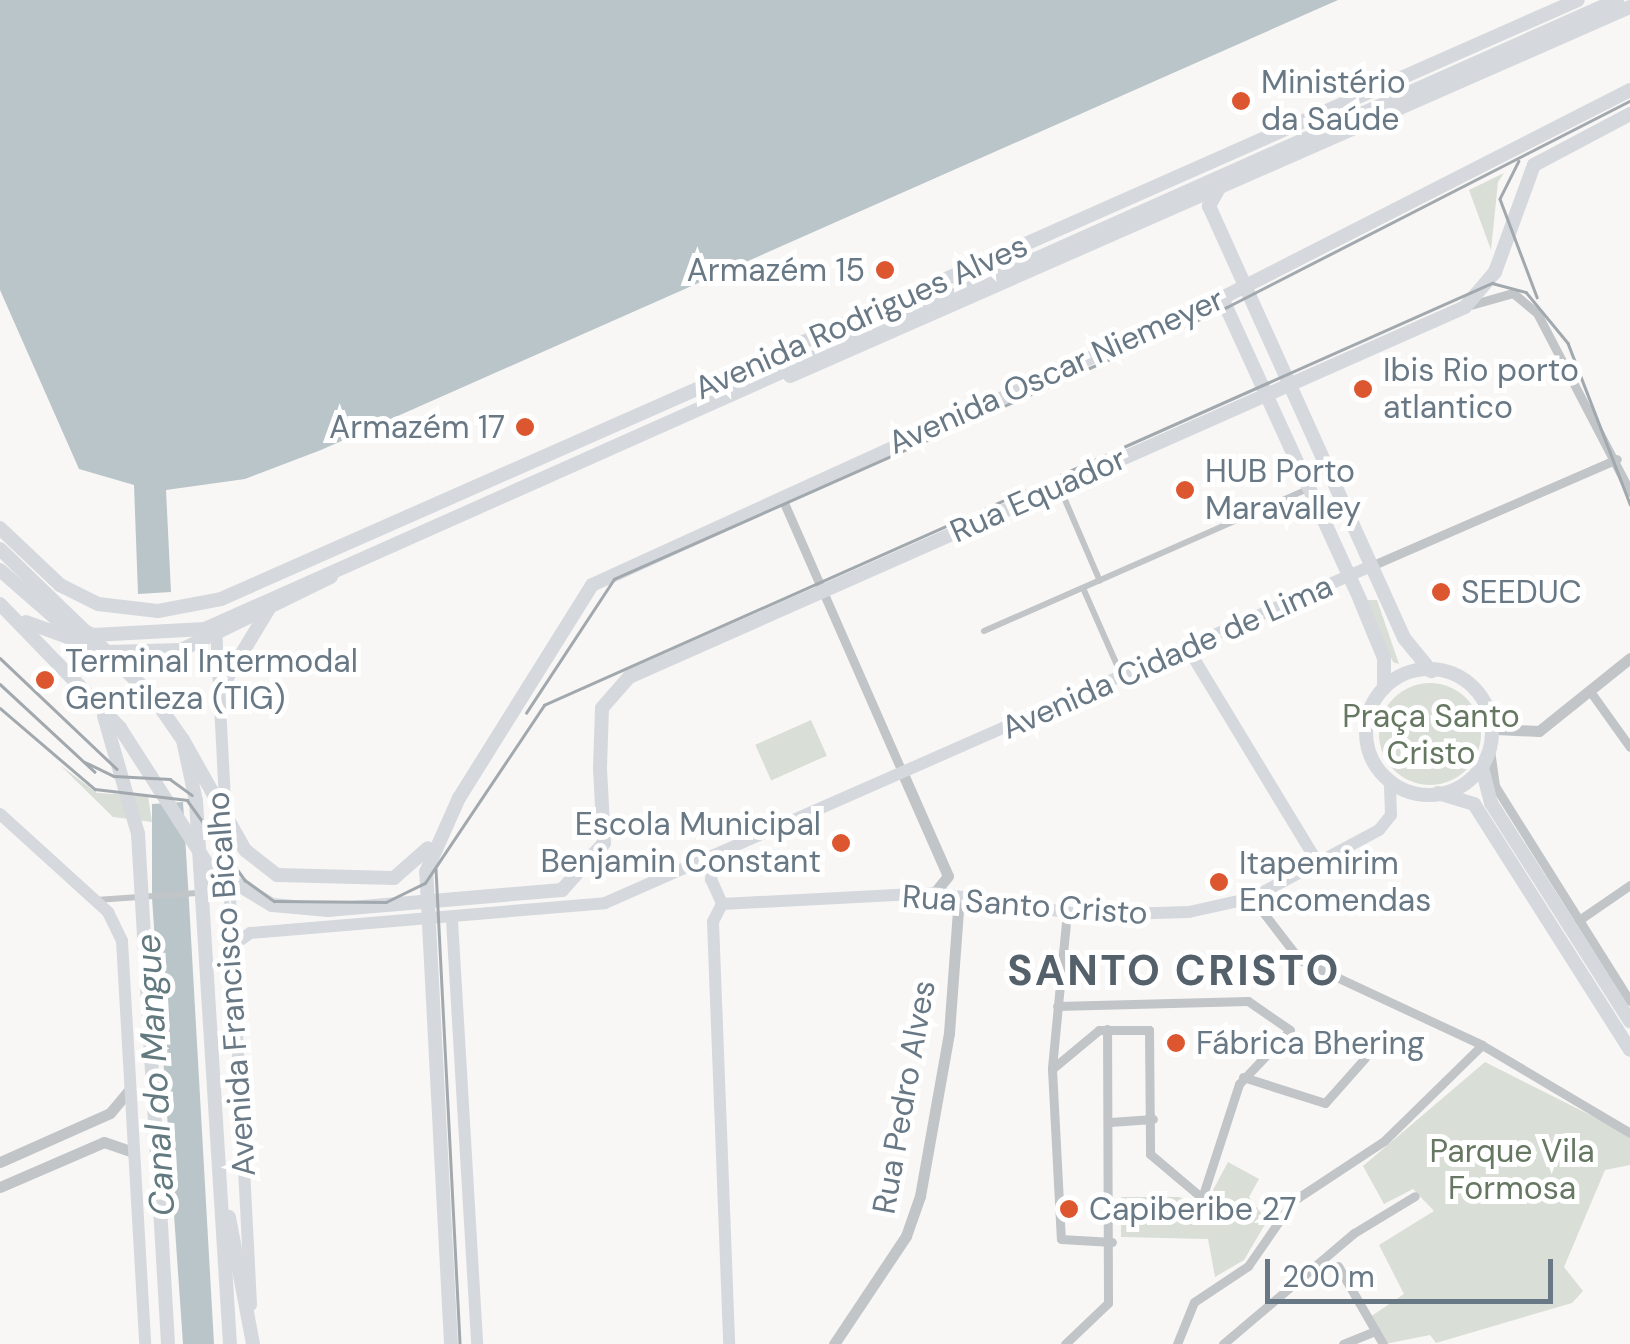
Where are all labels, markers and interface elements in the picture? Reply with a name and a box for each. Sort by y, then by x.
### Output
place label: Ministério da Saúde [1261,64,1406,139]
marker: Ministério da Saúde [1230,90,1252,112]
street label: Avenida Rodrigues Alves [689,226,1033,408]
place label: Armazém 15 [687,251,865,289]
marker: Armazém 15 [874,259,896,281]
street label: Avenida Oscar Niemeyer [882,280,1230,462]
place label: Ibis Rio porto atlantico [1383,352,1579,427]
marker: Ibis Rio porto atlantico [1352,378,1374,400]
place label: Armazém 17 [329,408,505,446]
marker: Armazém 17 [514,416,536,438]
street label: Rua Equador [944,439,1132,551]
place label: HUB Porto Maravalley [1205,453,1361,528]
marker: HUB Porto Maravalley [1174,479,1196,501]
street label: Avenida Cidade de Lima [996,567,1338,747]
place label: SEEDUC [1461,573,1582,611]
marker: SEEDUC [1430,581,1452,603]
place label: Terminal Intermodal Gentileza (TIG) [65,643,358,718]
marker: Terminal Intermodal Gentileza (TIG) [34,669,56,691]
park label: Praça Santo Cristo [1342,698,1520,773]
street label: Avenida Francisco Bicalho [198,790,264,1178]
place label: Escola Municipal Benjamin Constant [540,806,821,881]
marker: Escola Municipal Benjamin Constant [830,832,852,854]
place label: Itapemirim Encomendas [1239,845,1431,920]
marker: Itapemirim Encomendas [1208,871,1230,893]
street label: Rua Santo Cristo [901,877,1149,933]
water label: Canal do Mangue [127,933,183,1217]
district label: SANTO CRISTO [1007,946,1341,996]
street label: Rua Pedro Alves [865,977,943,1217]
place label: Fábrica Bhering [1196,1024,1425,1062]
marker: Fábrica Bhering [1165,1032,1187,1054]
park label: Parque Vila Formosa [1429,1133,1595,1208]
place label: Capiberibe 27 [1089,1190,1296,1228]
marker: Capiberibe 27 [1058,1198,1080,1220]
scale bar [1270,1239,1558,1301]
text: 200 m [1282,1257,1375,1296]

